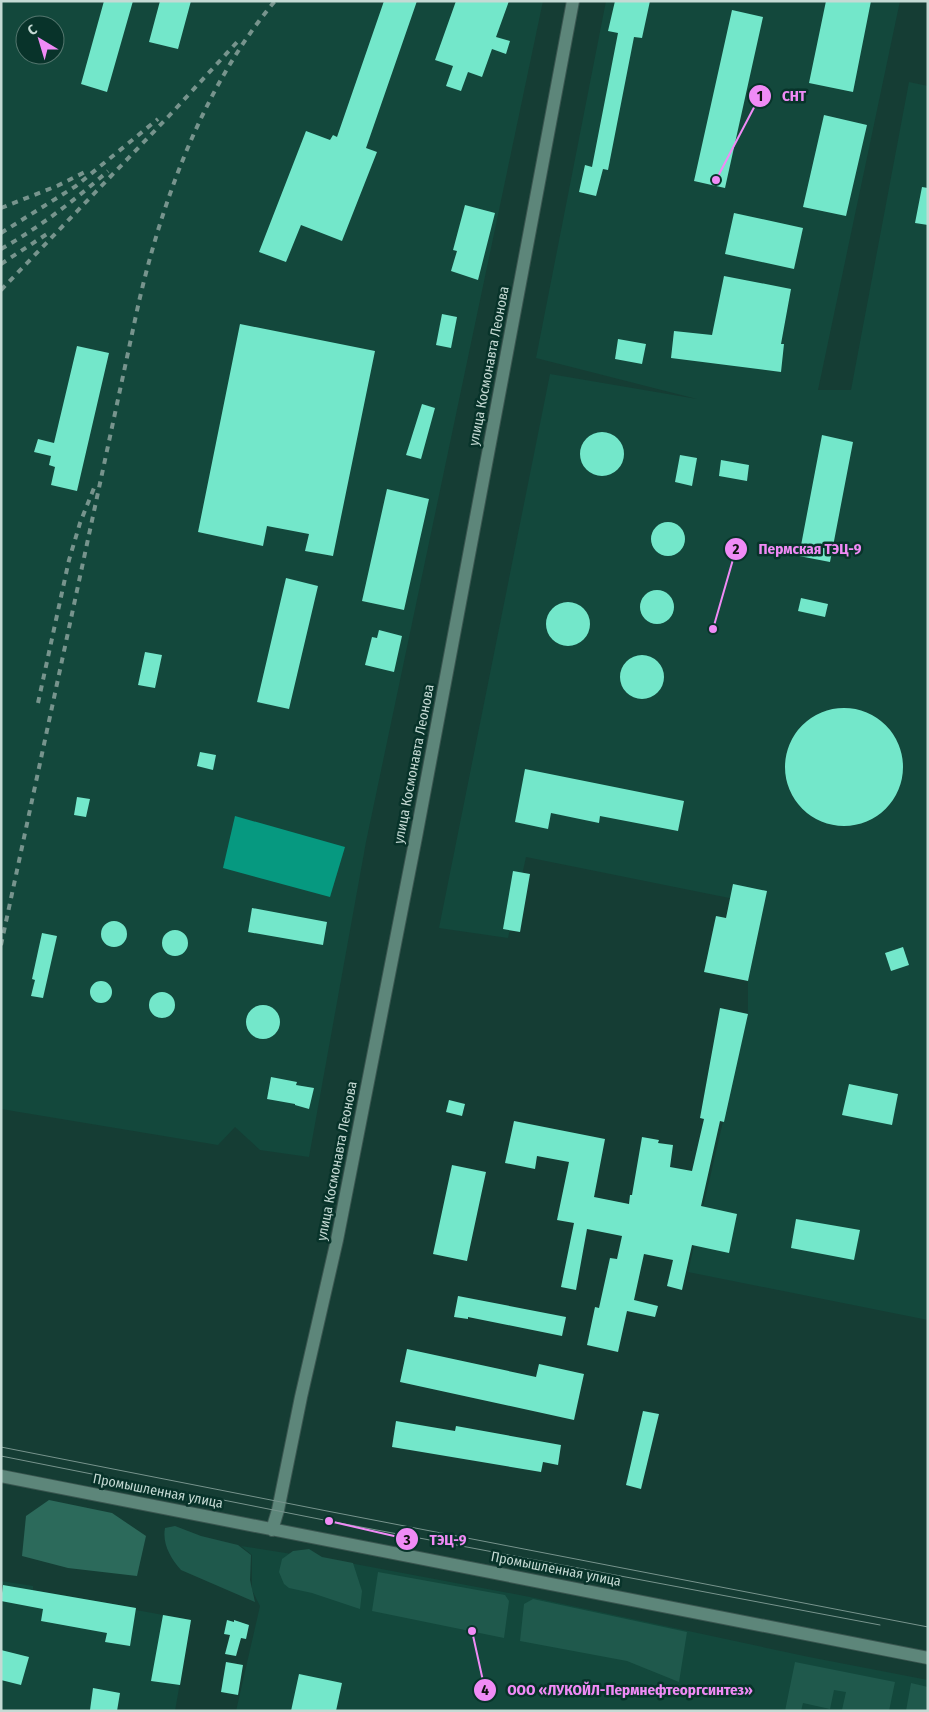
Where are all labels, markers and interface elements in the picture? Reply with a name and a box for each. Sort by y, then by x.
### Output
north arrow [15,15,65,65]
text: С [24,21,41,39]
callout: СНТ [747,81,816,111]
text: 1 [757,87,763,105]
text: СНТ [782,87,807,105]
street label: улица Космонавта Леонова [465,285,513,447]
callout: Пермская ТЭЦ-9 [723,534,871,564]
text: 2 [732,540,740,558]
text: Пермская ТЭЦ-9 [759,540,862,558]
street label: улица Космонавта Леонова [390,683,438,845]
street label: улица Космонавта Леонова [313,1080,361,1242]
street label: Промышленная улица [91,1470,225,1512]
callout: ТЭЦ-9 [395,1524,477,1554]
text: 3 [402,1531,411,1549]
text: ТЭЦ-9 [430,1531,467,1549]
street label: Промышленная улица [489,1548,623,1590]
callout: ООО «ЛУКОЙЛ-Пермнефтеоргсинтез» [473,1675,763,1705]
text: 4 [481,1681,489,1699]
text: ООО «ЛУКОЙЛ-Пермнефтеоргсинтез» [507,1681,753,1699]

